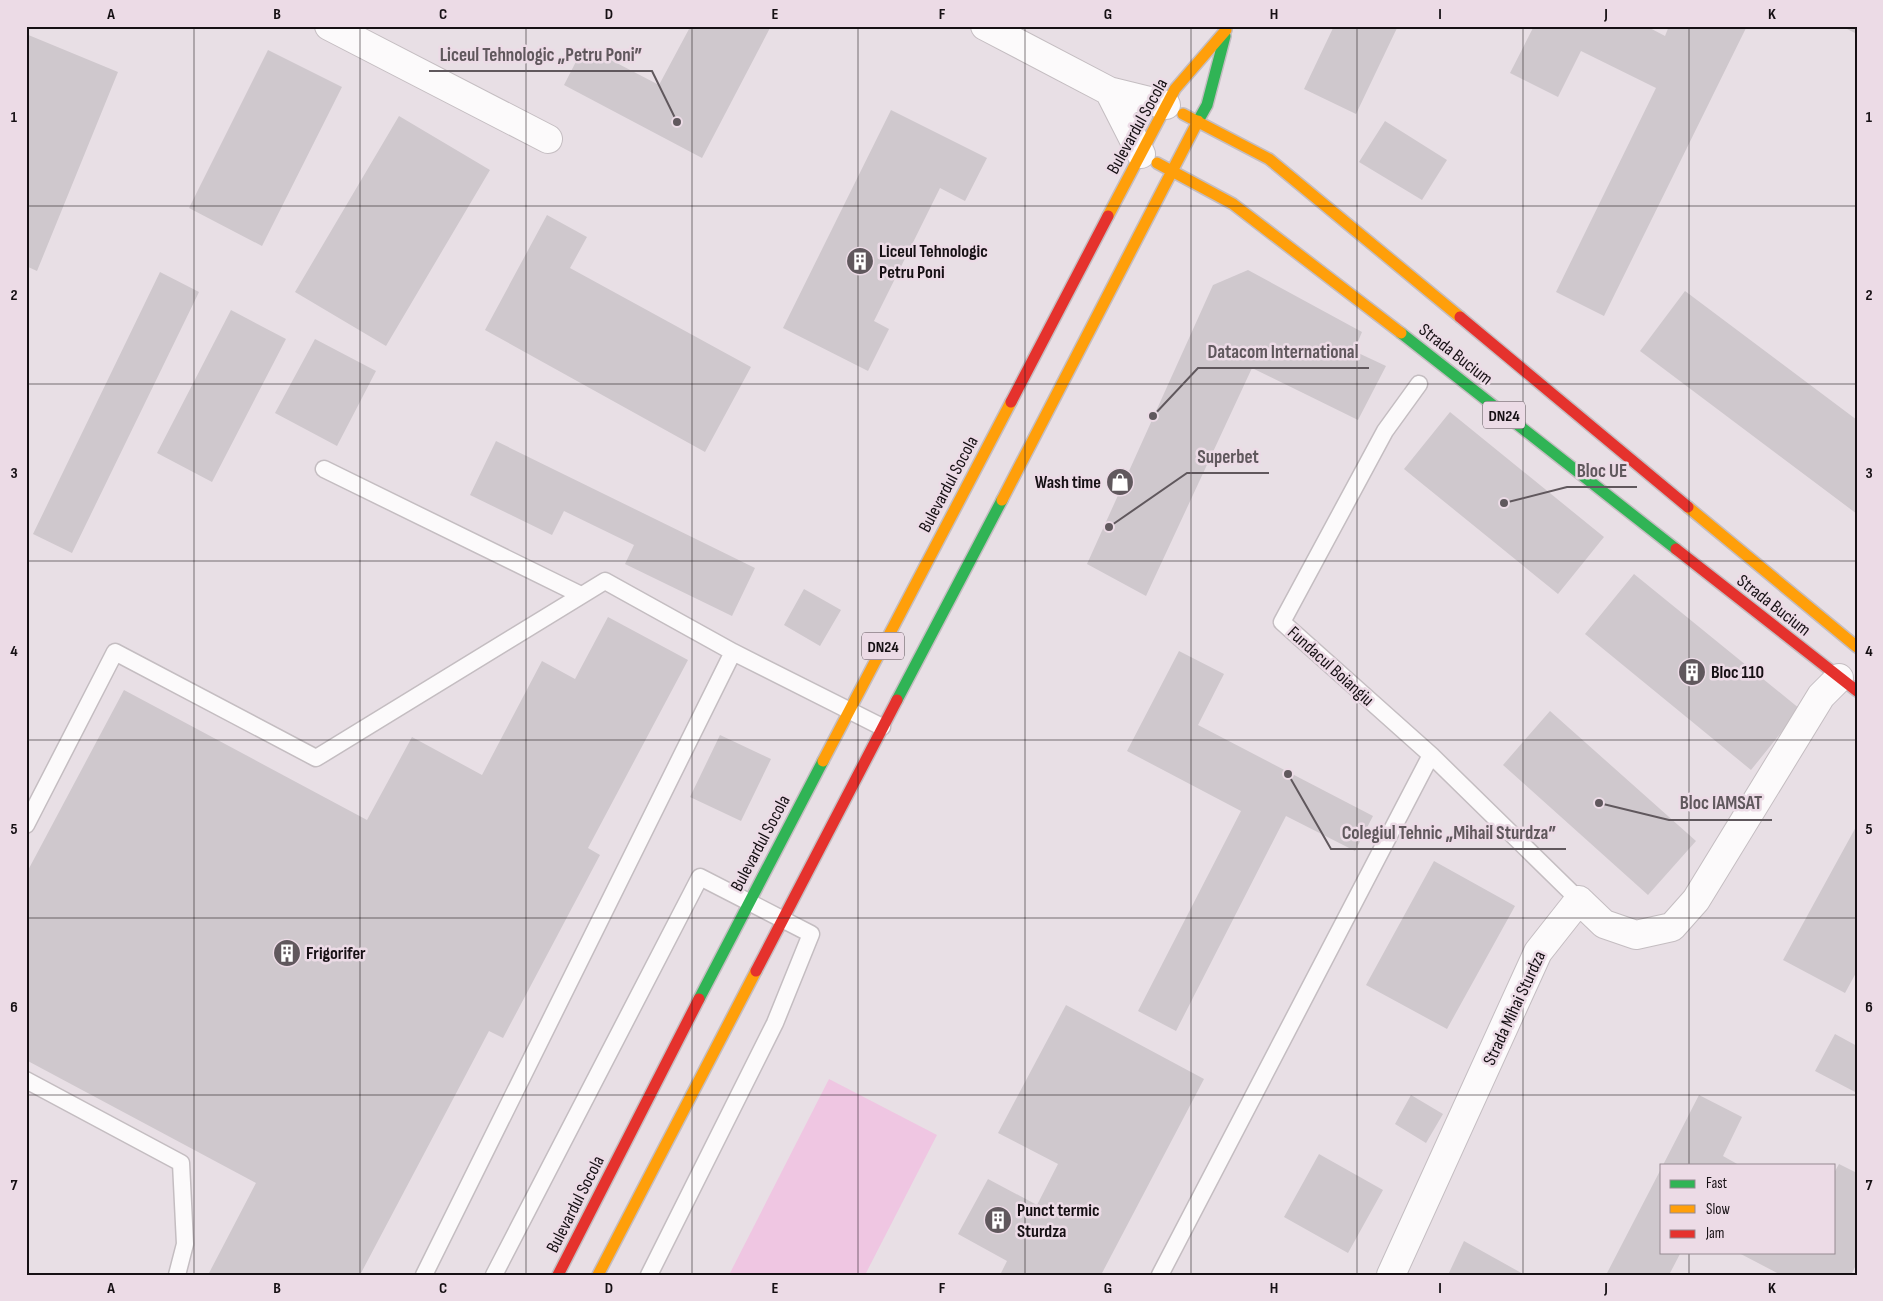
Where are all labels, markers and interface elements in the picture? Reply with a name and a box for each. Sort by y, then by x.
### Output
text: A [106,5,115,24]
text: B [273,5,281,24]
text: C [439,5,447,24]
text: D [605,5,613,24]
text: E [772,5,779,24]
text: F [939,5,946,24]
text: G [1104,5,1112,24]
text: H [1270,5,1278,24]
text: I [1438,5,1442,24]
text: J [1603,5,1608,24]
text: K [1768,5,1776,24]
callout: Liceul Tehnologic „Petru Poni” [429,37,652,71]
text: Liceul Tehnologic „Petru Poni” [440,44,643,67]
street label: Bulevardul Socola [1103,75,1172,178]
text: 1 [11,108,18,127]
text: 1 [1866,108,1873,127]
place label: Liceul Tehnologic Petru Poni [879,241,988,283]
building icon: Liceul Tehnologic Petru Poni [845,246,875,276]
text: 2 [10,286,18,305]
text: 2 [1865,286,1873,305]
street label: Strada Bucium [1415,319,1497,390]
callout: Datacom International [1198,334,1369,368]
text: Datacom International [1207,341,1359,364]
road number: DN24 [1483,402,1525,428]
street label: Bulevardul Socola [914,433,983,536]
callout: Superbet [1187,439,1269,473]
text: Superbet [1197,446,1259,469]
callout: Bloc UE [1567,453,1637,487]
text: Bloc UE [1577,460,1627,483]
text: 3 [10,464,18,483]
text: 3 [1865,464,1873,483]
shop icon: Wash time [1105,467,1135,497]
place label: Wash time [1035,472,1101,493]
street label: Strada Bucium [1733,570,1815,641]
street label: Fundacul Boiangiu [1283,622,1378,711]
road number: DN24 [862,632,904,659]
text: 4 [10,642,18,661]
text: 4 [1865,642,1873,661]
building icon: Bloc 110 [1677,657,1707,687]
place label: Bloc 110 [1711,662,1764,683]
callout: Bloc IAMSAT [1669,786,1772,820]
street label: Bulevardul Socola [726,792,795,895]
text: Bloc IAMSAT [1680,792,1762,815]
callout: Colegiul Tehnic „Mihail Sturdza” [1331,815,1566,849]
text: 5 [10,820,18,839]
text: 5 [1865,820,1873,839]
text: Colegiul Tehnic „Mihail Sturdza” [1342,822,1556,845]
building icon: Frigorifer [272,938,302,968]
place label: Frigorifer [306,943,366,964]
street label: Strada Mihai Sturdza [1479,948,1550,1069]
text: 6 [10,998,18,1017]
text: 6 [1865,998,1873,1017]
street label: Bulevardul Socola [542,1152,609,1256]
legend [1660,1164,1836,1254]
text: Fast [1706,1174,1728,1193]
text: 7 [11,1176,18,1195]
text: 7 [1866,1176,1873,1195]
place label: Punct termic Sturdza [1017,1200,1100,1242]
text: Slow [1706,1200,1730,1219]
building icon: Punct termic Sturdza [983,1205,1013,1235]
text: Jam [1705,1224,1724,1243]
text: A [106,1279,115,1298]
text: B [273,1279,281,1298]
text: C [439,1279,447,1298]
text: D [605,1279,613,1298]
text: E [772,1279,779,1298]
text: F [939,1279,946,1298]
text: G [1104,1279,1112,1298]
text: H [1270,1279,1278,1298]
text: I [1438,1279,1442,1298]
text: J [1603,1279,1608,1298]
text: K [1768,1279,1776,1298]

